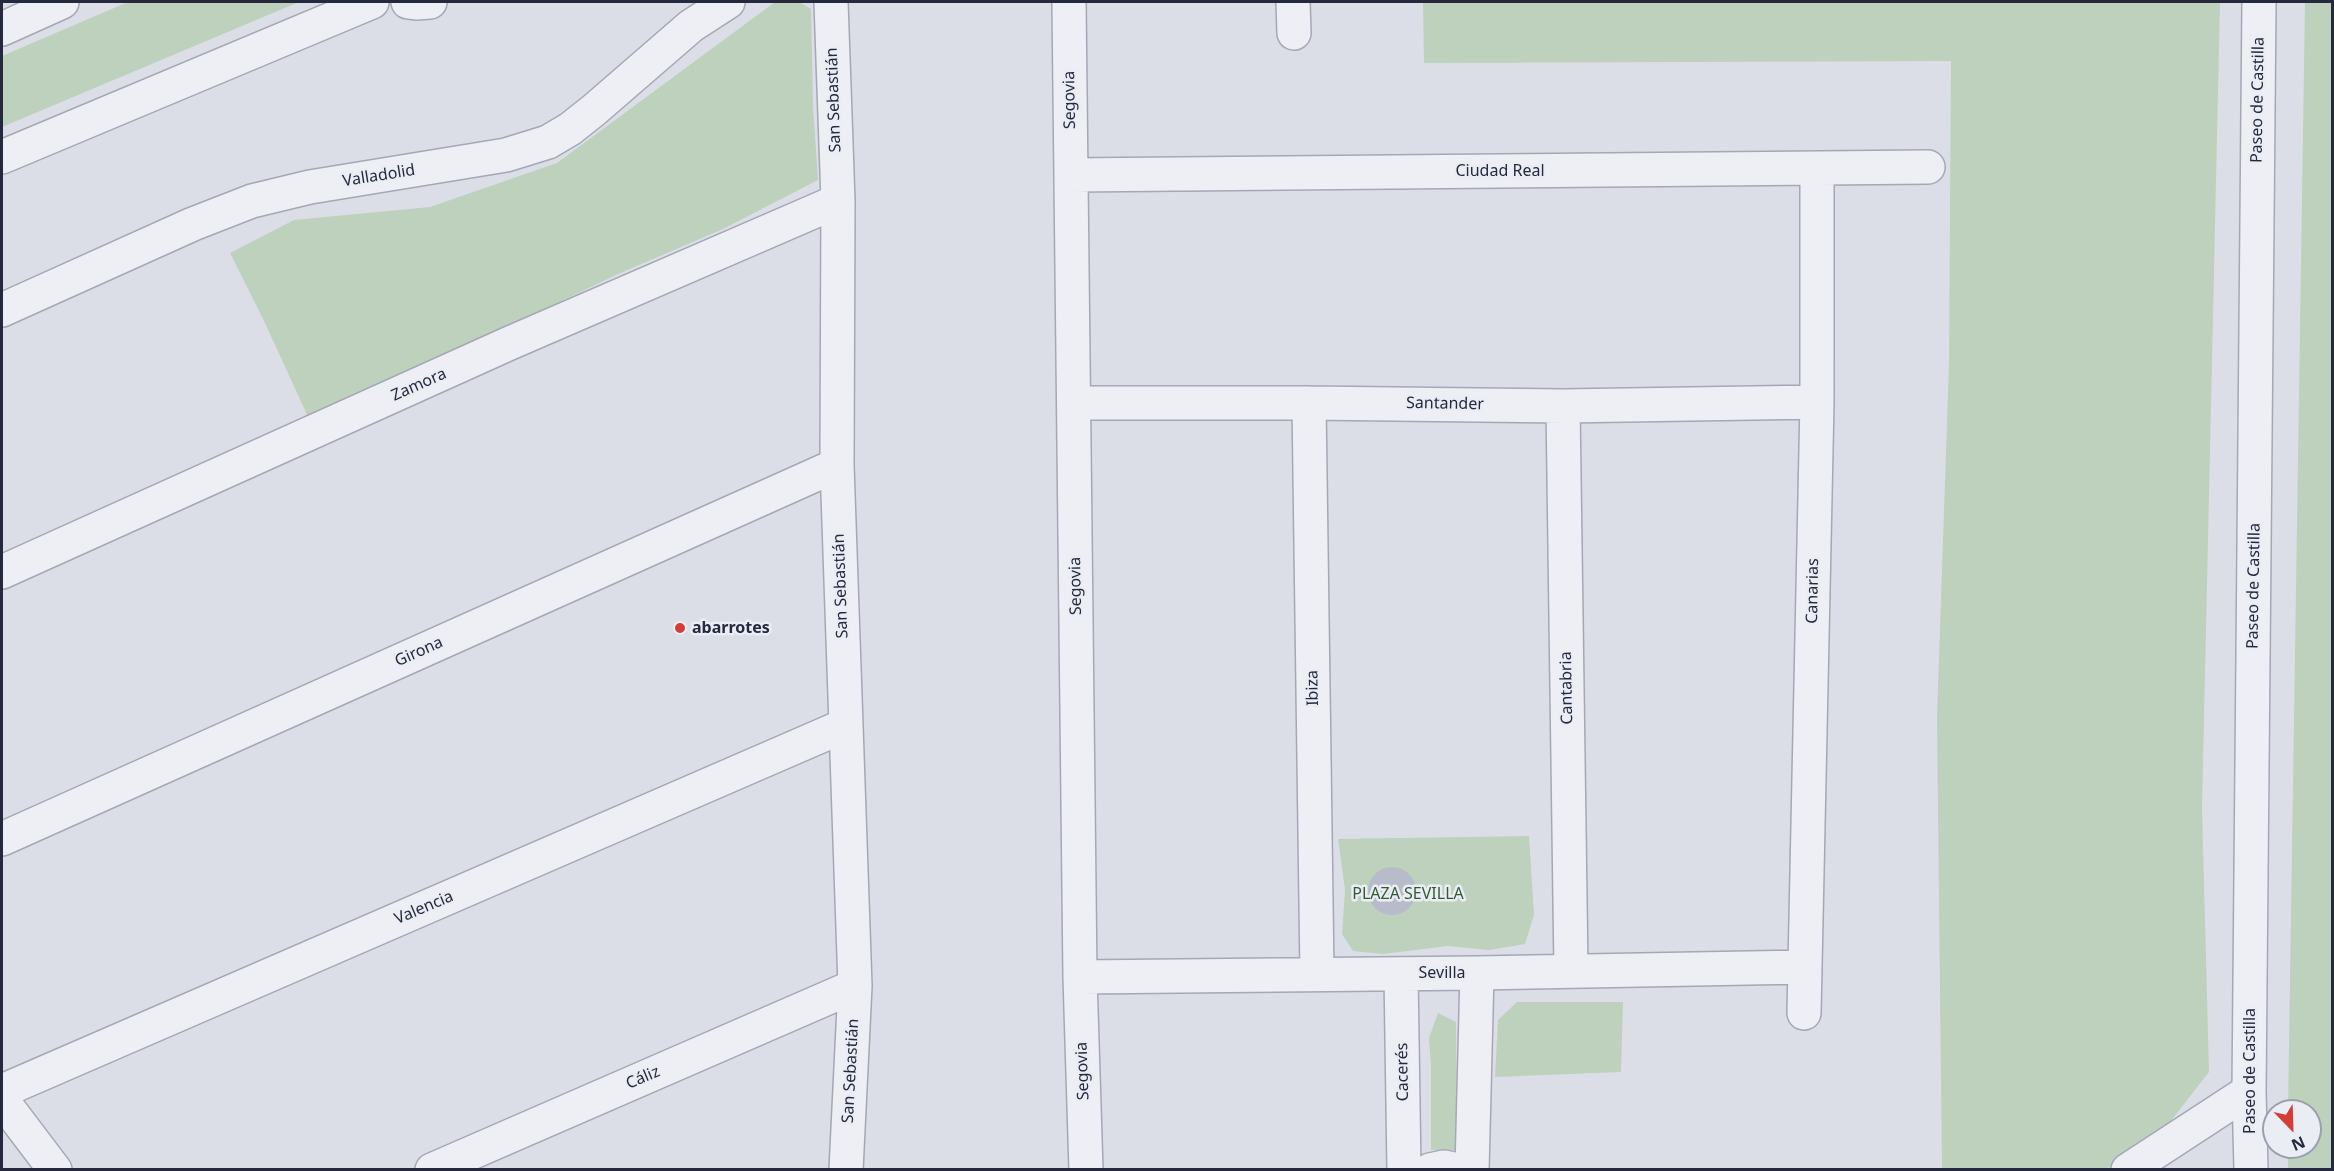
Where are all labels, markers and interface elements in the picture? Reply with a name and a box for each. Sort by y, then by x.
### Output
street label: Paseo de Castilla [2247,37,2269,163]
street label: San Sebastián [823,47,845,153]
street label: Segovia [1060,71,1080,129]
street label: Valladolid [341,161,417,191]
street label: Ciudad Real [1455,161,1545,181]
street label: Zamora [389,364,449,406]
street label: Santander [1406,394,1484,414]
street label: Paseo de Castilla [2243,523,2265,649]
street label: San Sebastián [830,533,852,639]
street label: Segovia [1066,557,1086,615]
street label: Canarias [1803,558,1823,624]
place label: abarrotes [692,618,770,638]
marker: abarrotes [673,621,687,635]
street label: Girona [392,633,446,671]
street label: Cantabria [1557,651,1577,725]
street label: Ibiza [1303,670,1323,706]
park label: PLAZA SEVILLA [1352,884,1464,904]
street label: Valencia [392,887,456,929]
street label: Sevilla [1419,963,1465,983]
street label: Paseo de Castilla [2240,1008,2260,1134]
street label: San Sebastián [839,1018,863,1124]
street label: Segovia [1072,1042,1094,1100]
street label: Cacerés [1393,1042,1413,1102]
street label: Cáliz [623,1062,663,1094]
north arrow [2262,1099,2322,1159]
text: N [2288,1131,2309,1156]

